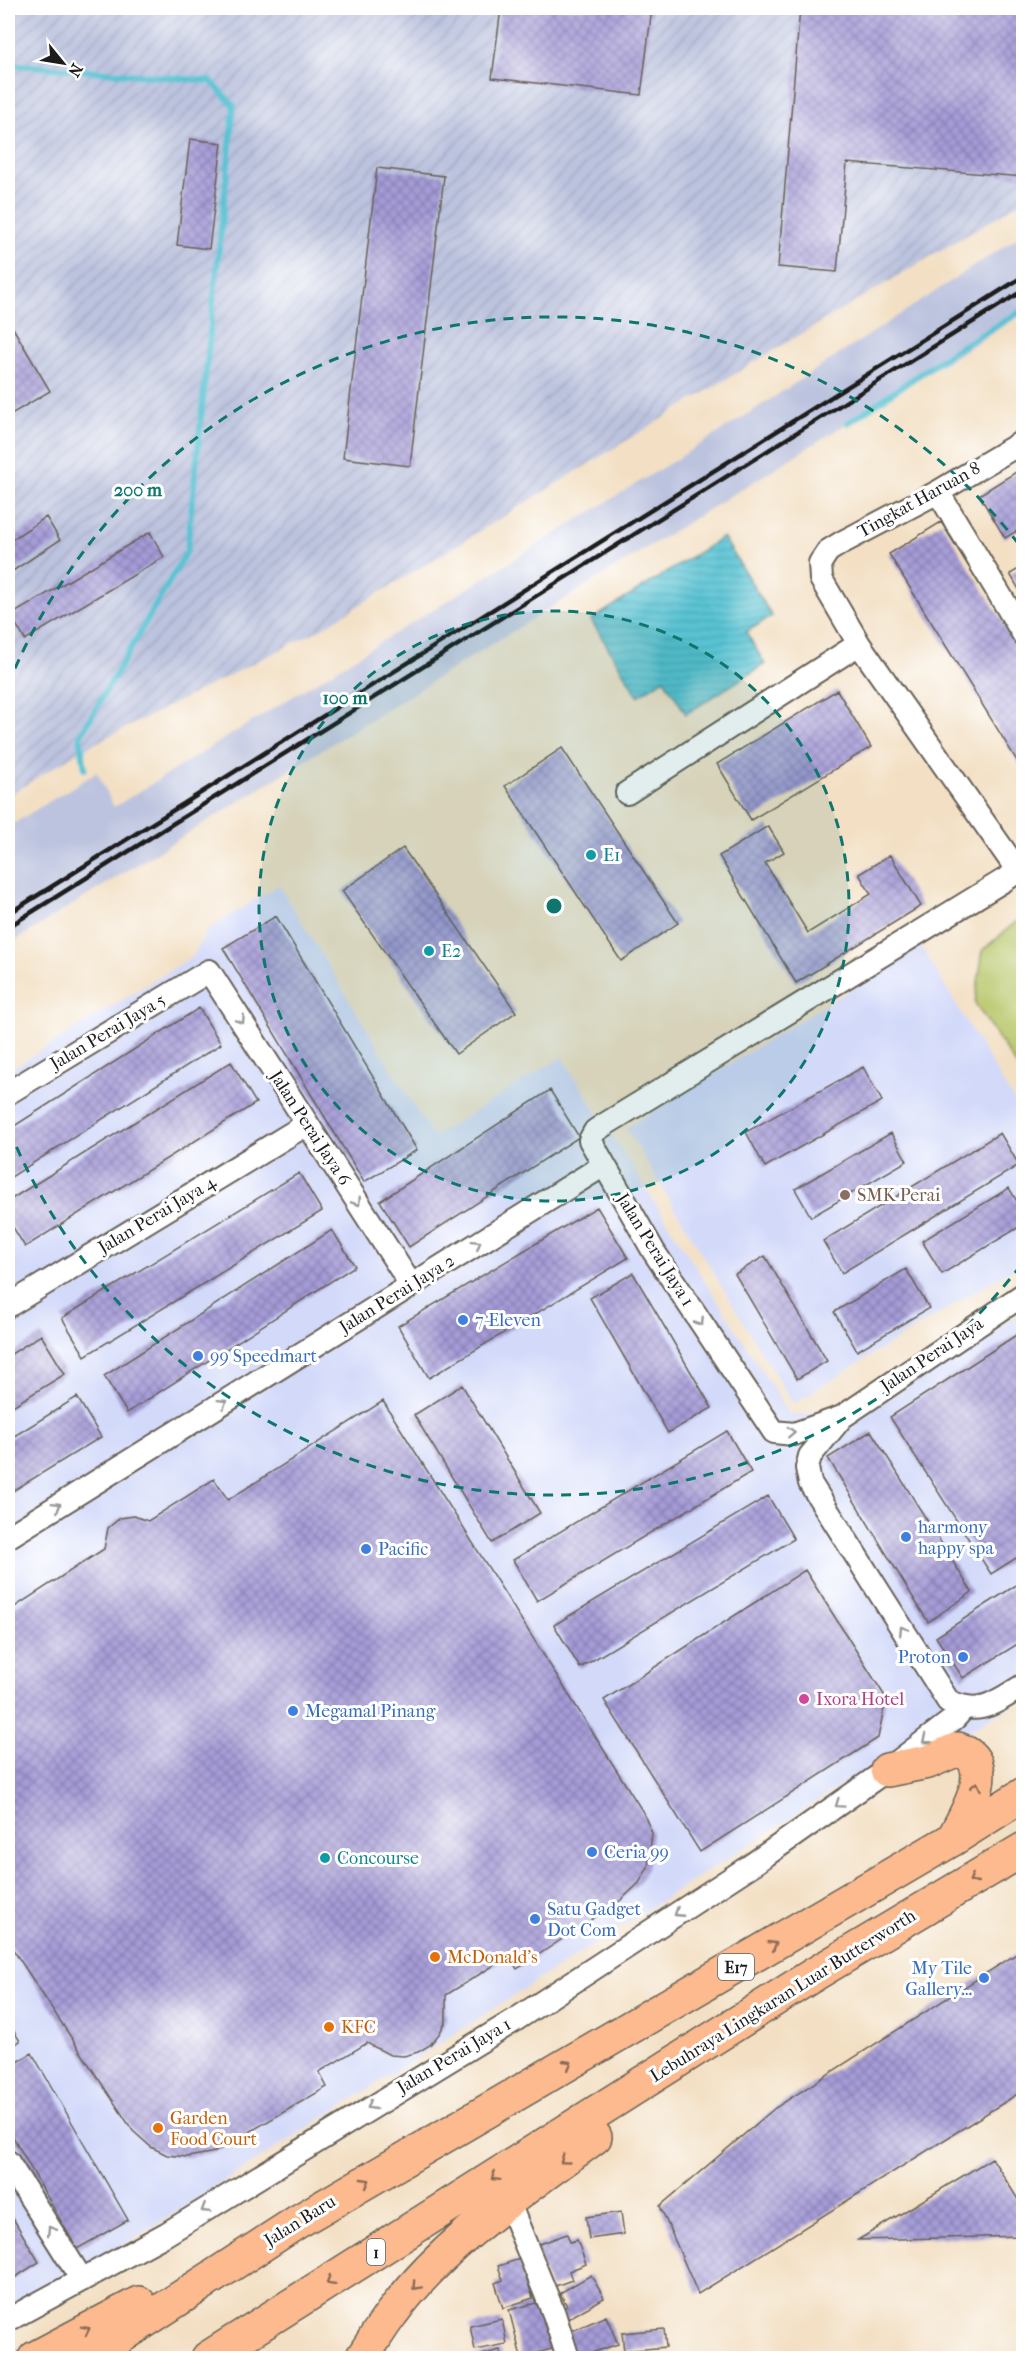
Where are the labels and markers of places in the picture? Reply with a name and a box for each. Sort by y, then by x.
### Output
place label: E1 [603,845,620,866]
marker: E1 [584,848,598,862]
centre of rings [544,896,564,916]
place label: E2 [441,941,461,962]
marker: E2 [422,944,436,958]
place label: SMK Perai [857,1185,941,1206]
marker: SMK Perai [838,1188,852,1202]
place label: 7-Eleven [475,1310,541,1331]
marker: 7-Eleven [456,1313,470,1327]
place label: 99 Speedmart [210,1346,317,1367]
marker: 99 Speedmart [191,1349,205,1363]
place label: harmony happy spa [918,1517,994,1559]
marker: harmony happy spa [899,1530,913,1544]
place label: Pacific [378,1539,428,1560]
marker: Pacific [359,1542,373,1556]
place label: Proton [898,1647,952,1668]
marker: Proton [956,1650,970,1664]
place label: Ixora Hotel [816,1689,904,1710]
marker: Ixora Hotel [797,1692,811,1706]
place label: Megamal Pinang [305,1701,436,1722]
marker: Megamal Pinang [286,1704,300,1718]
place label: Ceria 99 [604,1842,669,1863]
marker: Ceria 99 [585,1845,599,1859]
place label: Concourse [337,1848,419,1869]
marker: Concourse [318,1851,332,1865]
place label: Satu Gadget Dot Com [547,1899,641,1941]
marker: Satu Gadget Dot Com [528,1912,542,1926]
place label: McDonald's [447,1947,538,1968]
marker: McDonald's [428,1950,442,1964]
place label: My Tile Gallery... [905,1958,972,2000]
marker: My Tile Gallery... [977,1971,991,1985]
place label: KFC [341,2017,376,2038]
marker: KFC [322,2020,336,2034]
place label: Garden Food Court [170,2108,258,2150]
marker: Garden Food Court [151,2121,165,2135]

